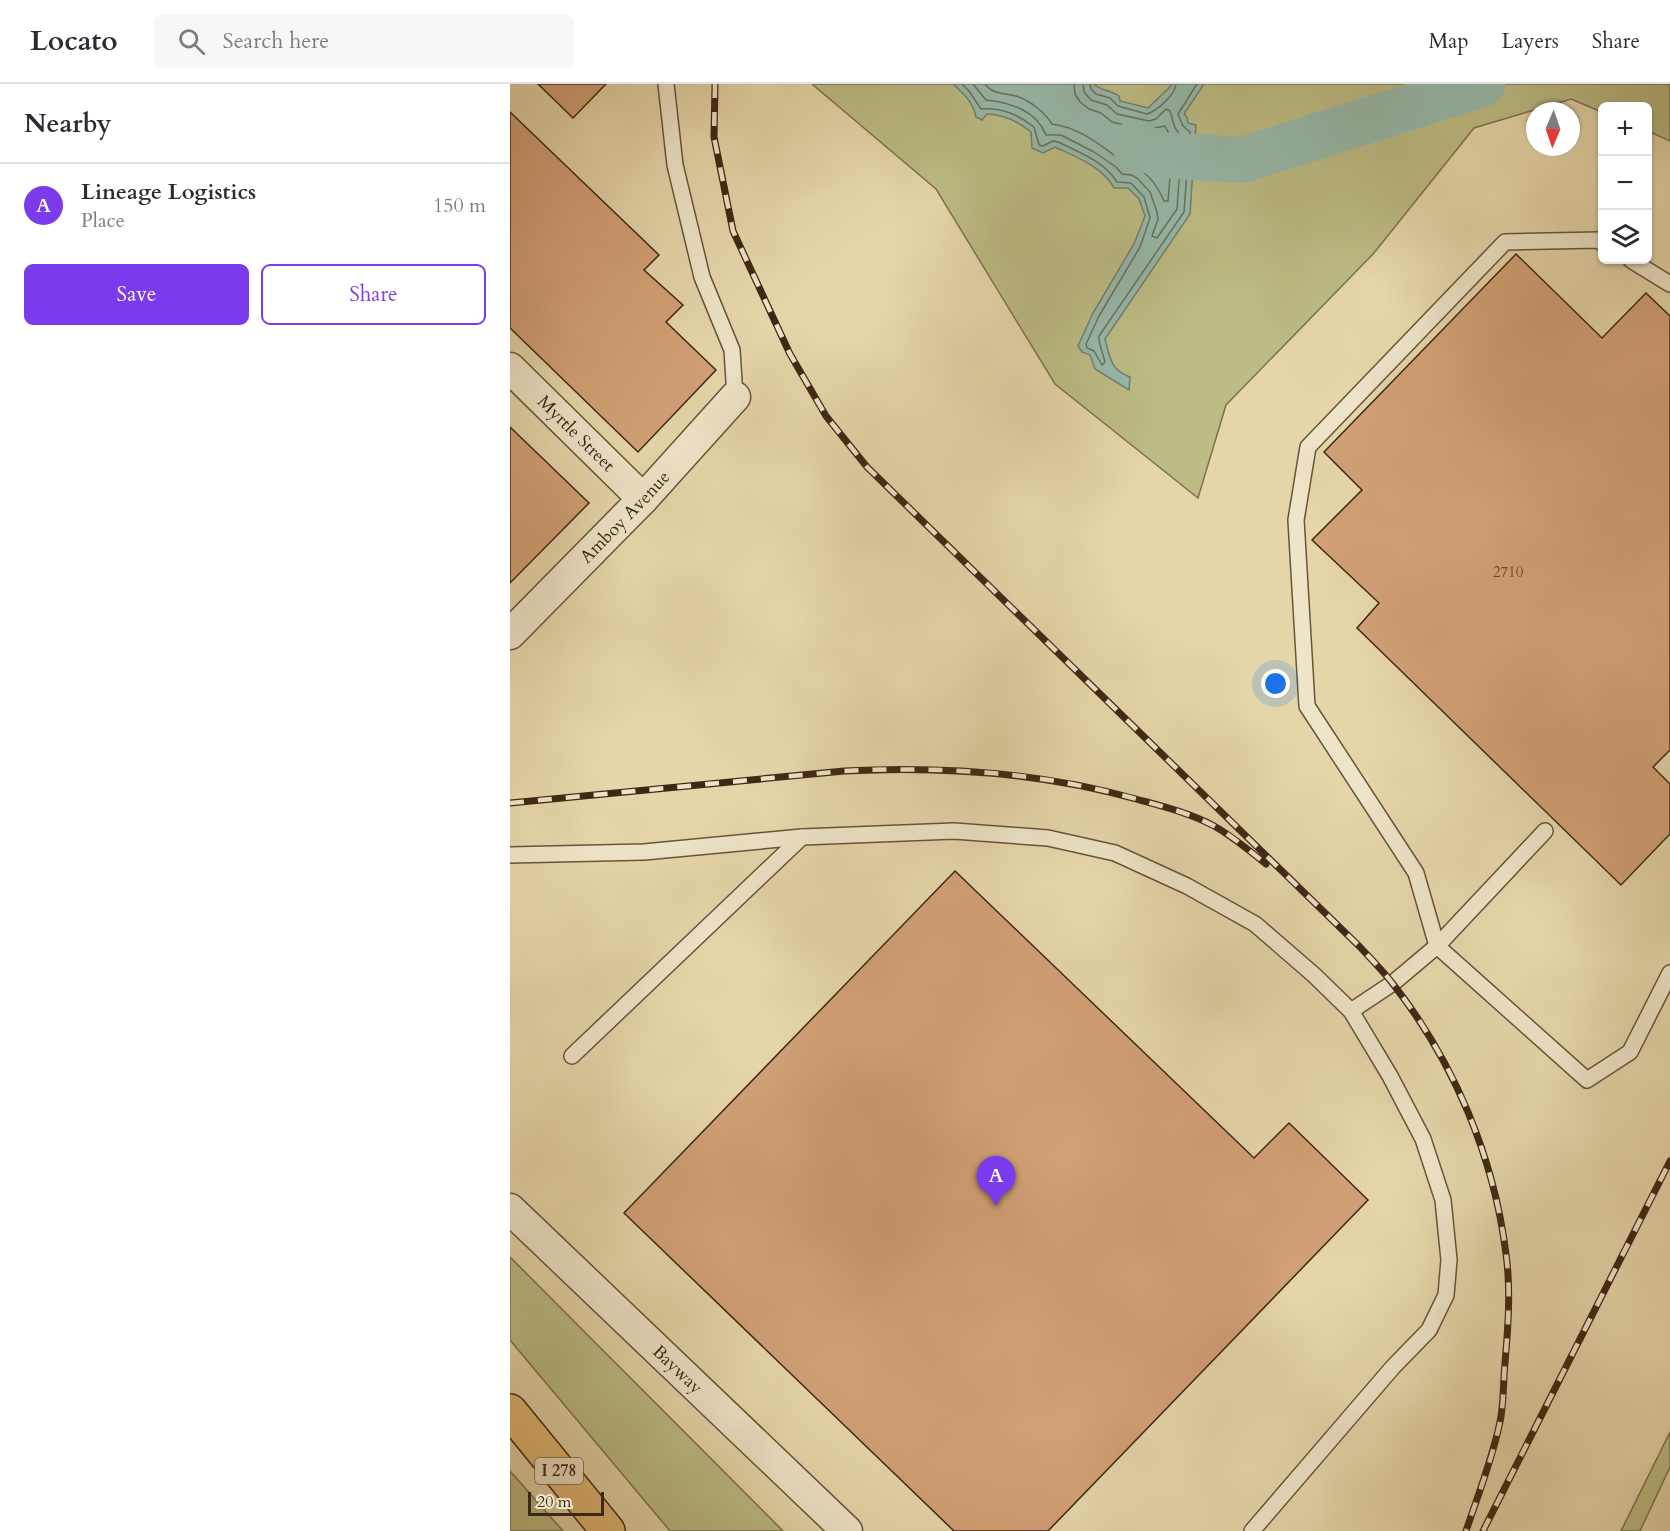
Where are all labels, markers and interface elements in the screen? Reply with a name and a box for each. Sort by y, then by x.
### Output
search box [154,14,574,68]
text: Locato [30,22,118,60]
icon: search [175,25,208,58]
text: Search here [223,26,329,56]
text: Map [1429,27,1469,56]
text: Layers [1502,27,1559,56]
text: Share [1592,27,1640,56]
north arrow [1526,102,1580,156]
map controls [1598,102,1652,264]
button: + [1598,102,1652,156]
text: Nearby [24,106,112,141]
button: − [1598,156,1652,210]
text: Lineage Logistics [81,177,256,207]
text: A [36,192,51,219]
text: 150 m [433,192,486,219]
text: Place [81,207,125,234]
button: layers [1598,210,1652,264]
button: Save [24,264,249,325]
button: Share [261,264,486,325]
street label: Myrtle Street [532,389,621,477]
street label: Amboy Avenue [574,465,675,569]
house number: 2710 [1493,562,1524,582]
your location [1261,669,1290,698]
pin: A [976,1156,1016,1206]
street label: Bayway [647,1339,709,1400]
road number: I 278 [535,1458,583,1484]
scale bar [528,1489,604,1516]
text: 20 m [537,1491,571,1513]

